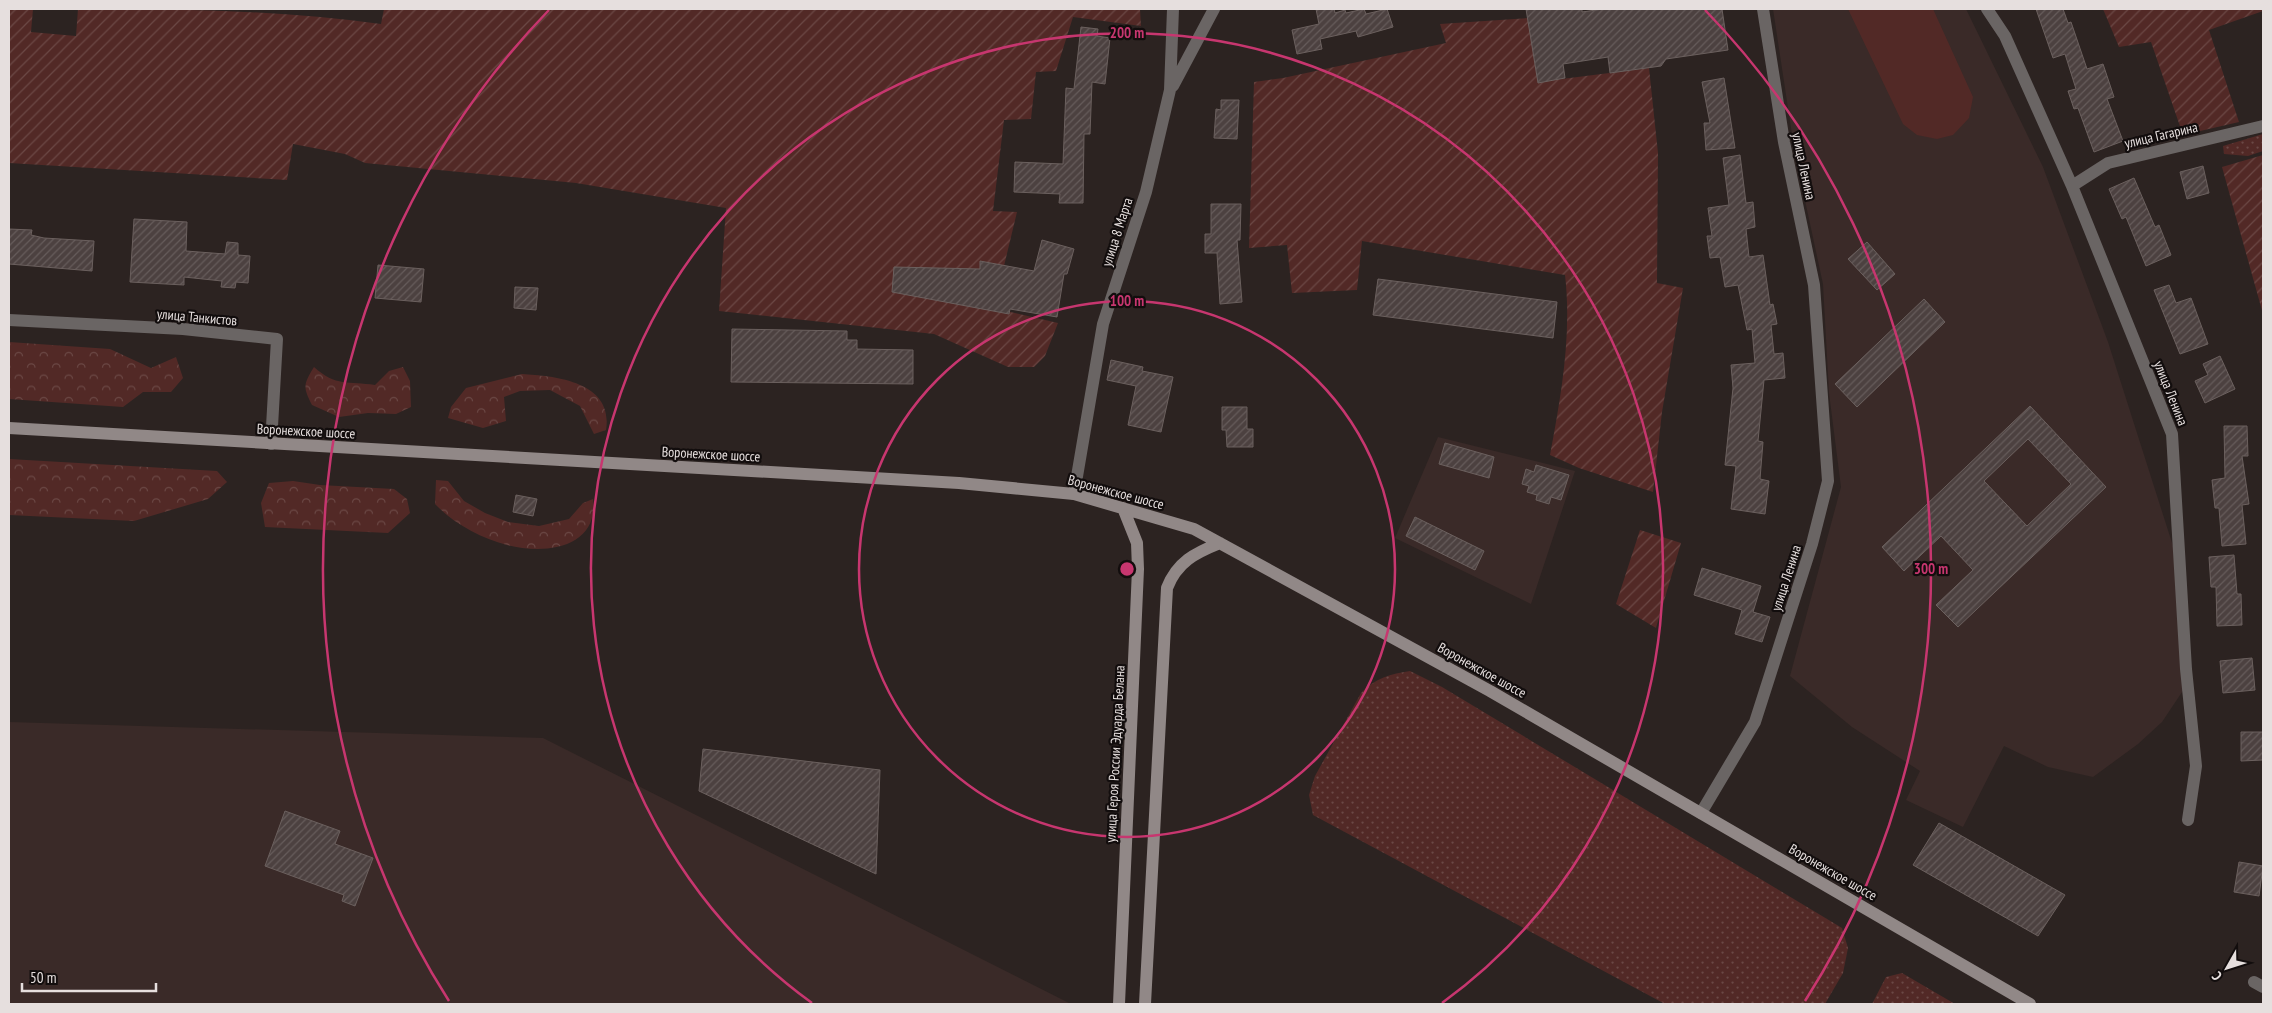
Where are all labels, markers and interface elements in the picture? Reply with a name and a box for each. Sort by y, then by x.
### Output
text: 200 m [1110,23,1144,42]
street label: улица Гагарина [2123,118,2199,152]
street label: улица Ленина [1788,131,1820,201]
street label: улица 8 Марта [1097,195,1137,269]
text: 100 m [1110,291,1144,310]
street label: улица Танкистов [156,305,238,330]
street label: улица Ленина [2150,358,2192,428]
street label: Воронежское шоссе [256,419,356,443]
street label: Воронежское шоссе [661,442,761,466]
street label: Воронежское шоссе [1066,471,1166,514]
street label: улица Ленина [1767,543,1805,613]
text: 300 m [1914,559,1948,578]
centre of rings [1118,560,1136,578]
street label: Воронежское шоссе [1434,638,1530,702]
street label: улица Героя России Эдуарда Белана [1101,665,1129,843]
street label: Воронежское шоссе [1786,840,1880,905]
north arrow [2202,943,2252,993]
scale bar [22,960,156,992]
text: 50 m [30,968,56,987]
text: С [2208,968,2226,984]

